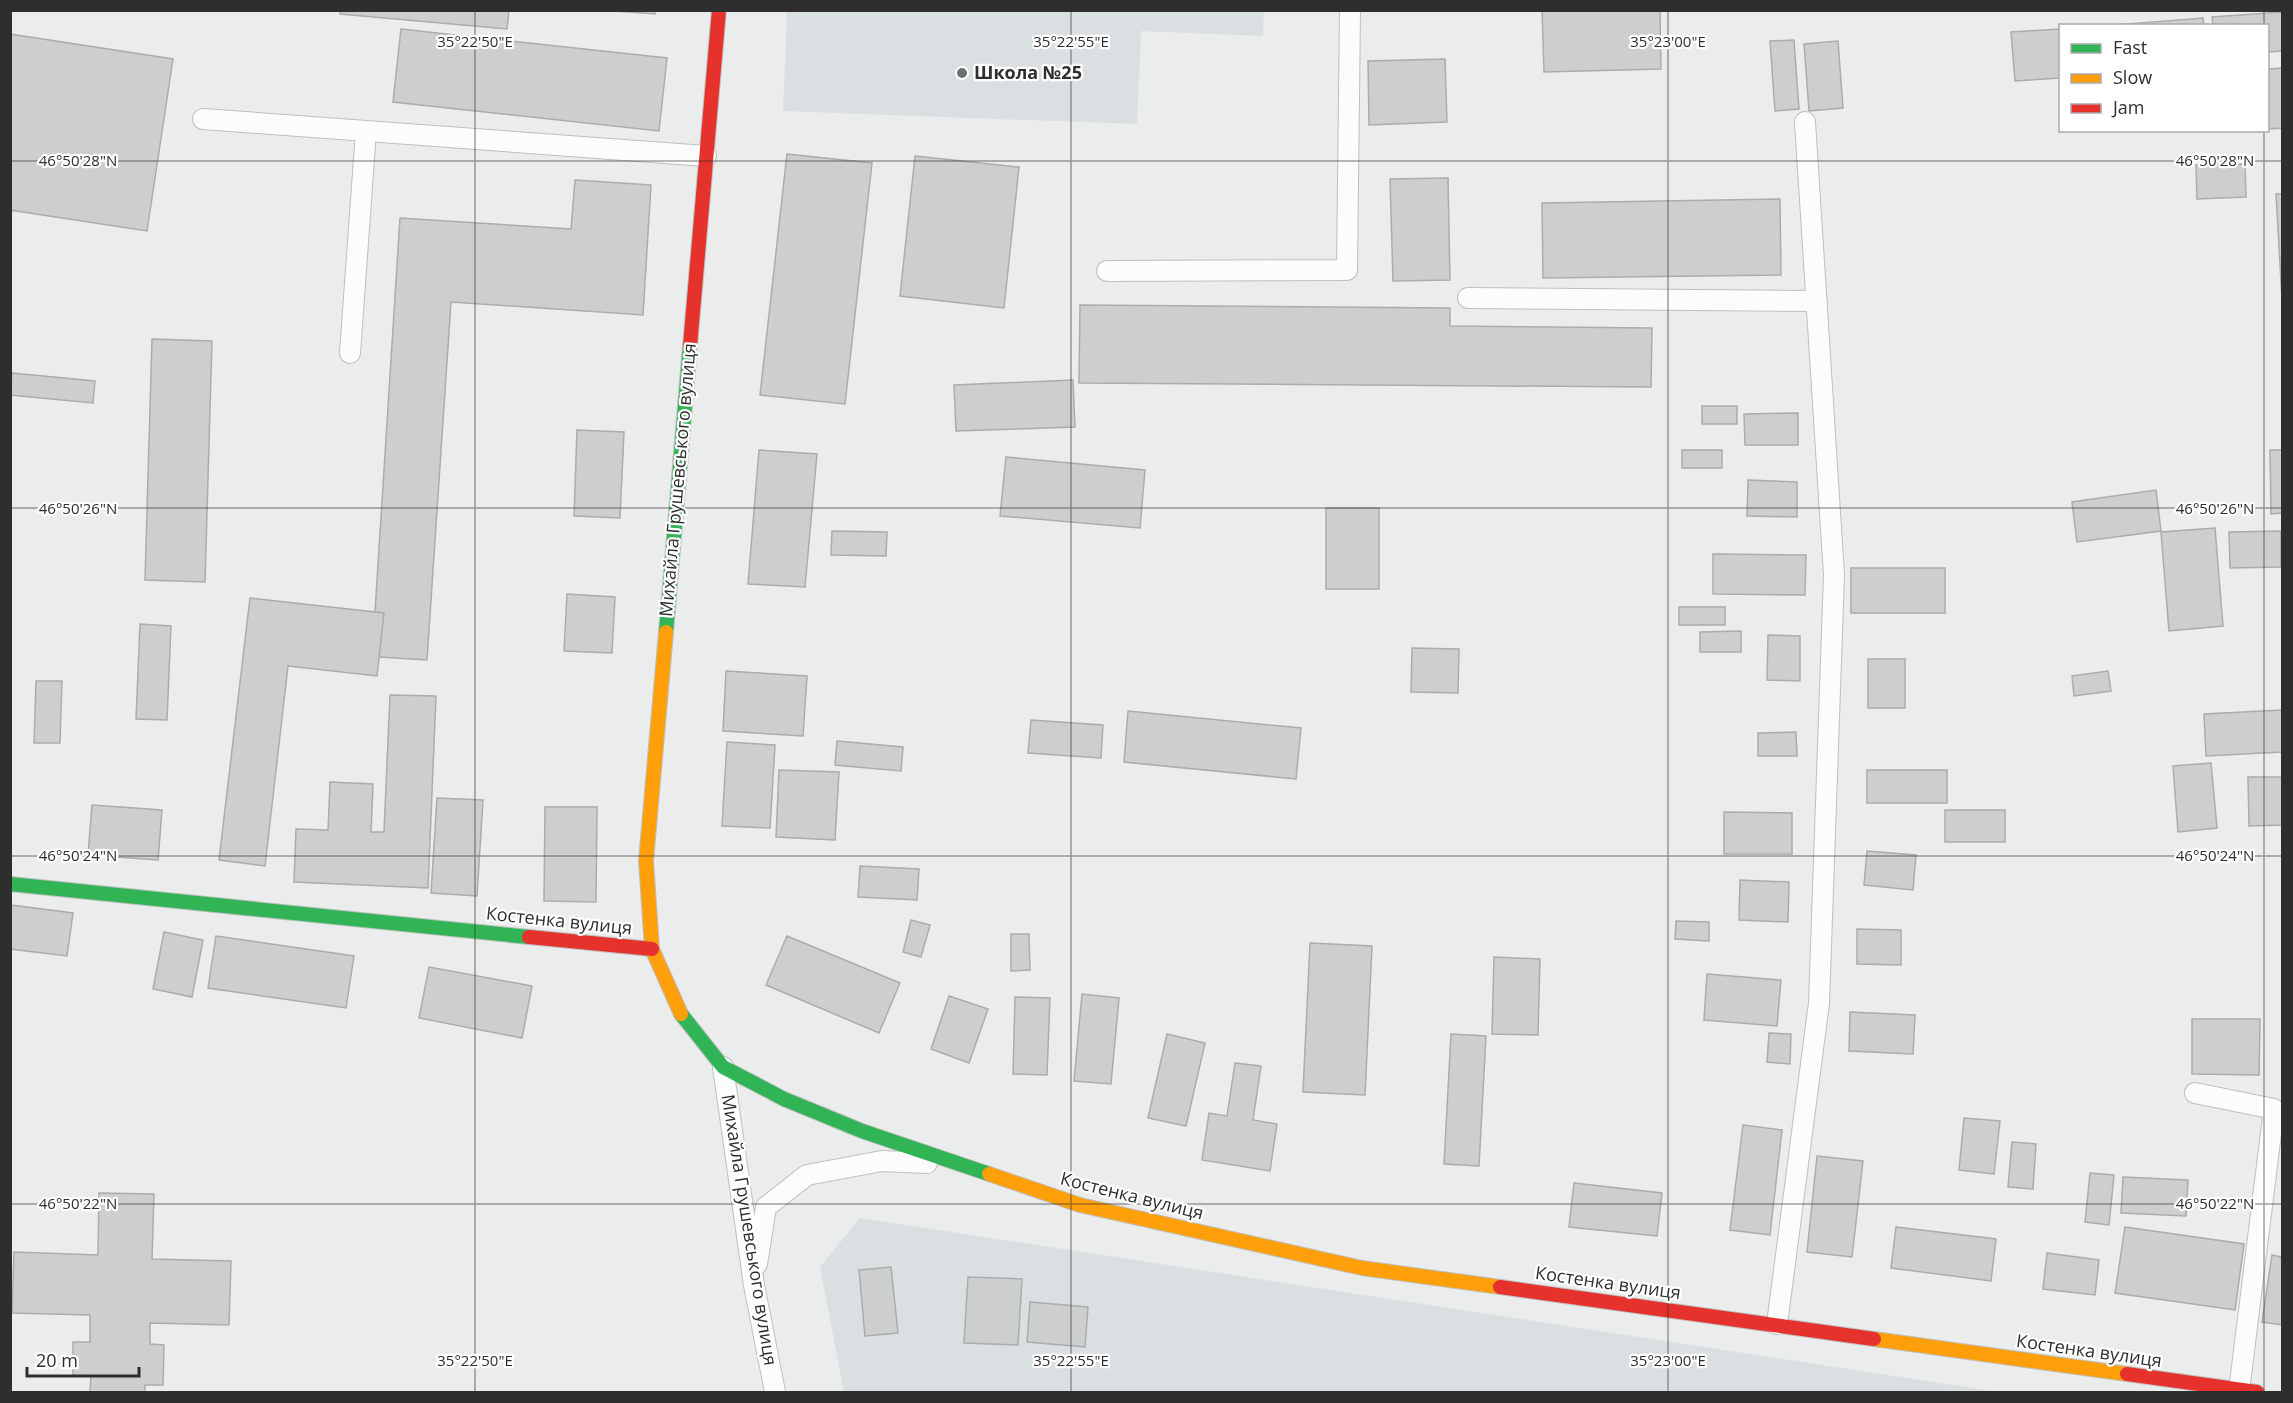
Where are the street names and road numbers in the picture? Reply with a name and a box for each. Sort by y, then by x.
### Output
street label: Михайла Грушевського вулиця [653,342,701,618]
street label: Костенка вулиця [485,900,633,940]
street label: Михайла Грушевського вулиця [717,1093,783,1367]
street label: Костенка вулиця [1058,1166,1206,1224]
street label: Костенка вулиця [1534,1260,1682,1304]
street label: Костенка вулиця [2015,1328,2163,1372]

